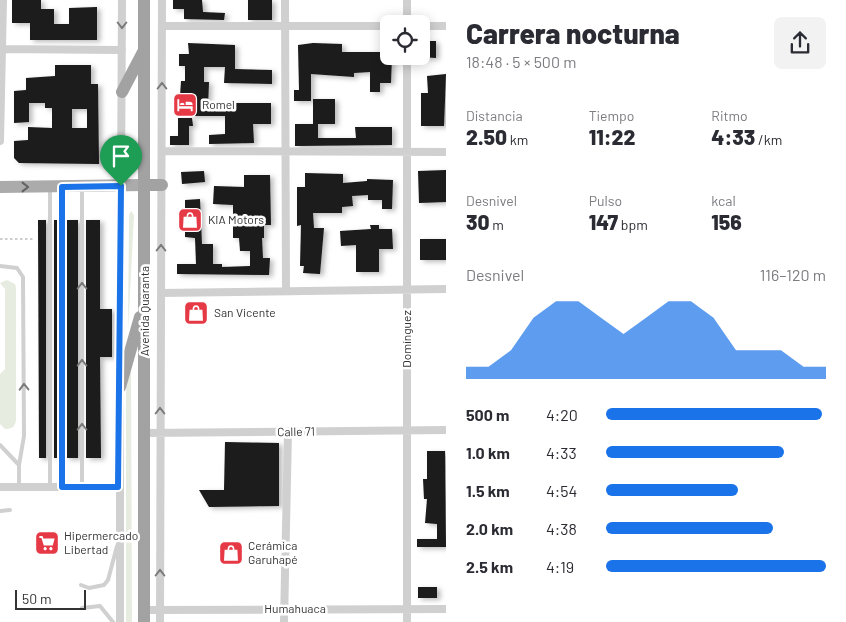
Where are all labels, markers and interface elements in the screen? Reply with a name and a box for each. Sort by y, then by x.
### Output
map controls [380,15,430,65]
button: locate [380,15,430,65]
text: Carrera nocturna [466,16,680,50]
button: share [774,17,826,69]
one-way arrow [117,22,127,29]
text: 18:48 · 5 × 500 m [466,52,576,71]
one-way arrow [157,82,167,90]
hotel icon: Romel [172,92,198,118]
place label: Romel [202,97,235,111]
text: Distancia [466,107,523,124]
text: Tiempo [589,107,634,124]
text: Ritmo [711,107,748,124]
text: 2.50 [466,124,507,149]
text: 11:22 [589,124,635,149]
text: 4:33 [711,124,755,149]
text: km [507,131,528,148]
text: /km [755,131,782,148]
pin [100,135,142,186]
icon: arrive [107,142,135,170]
one-way arrow [22,182,29,192]
text: Desnivel [466,192,517,209]
text: Pulso [589,192,622,209]
text: kcal [711,192,736,209]
shop icon: KIA Motors [177,207,203,233]
text: 30 [466,209,490,234]
text: 147 [589,209,618,234]
text: 156 [711,209,742,234]
place label: KIA Motors [208,212,264,226]
text: m [490,216,504,233]
text: bpm [618,216,648,233]
one-way arrow [156,244,166,252]
text: Desnivel [466,265,524,284]
text: 116–120 m [760,265,826,284]
street label: Avenida Quaranta [137,266,151,356]
one-way arrow [77,282,87,290]
shop icon: San Vicente [183,300,209,326]
place label: San Vicente [214,305,276,319]
street label: Domínguez [399,310,413,368]
one-way arrow [77,359,87,366]
one-way arrow [19,383,29,391]
text: 500 m [466,405,509,424]
text: 4:20 [546,405,578,424]
one-way arrow [155,407,165,414]
one-way arrow [77,423,87,430]
street label: Calle 71 [277,424,315,438]
text: 1.0 km [466,443,510,462]
text: 4:33 [546,443,577,462]
text: 1.5 km [466,481,510,500]
text: 4:54 [546,481,577,500]
text: 2.0 km [466,519,513,538]
text: 4:38 [546,519,577,538]
place label: Hipermercado Libertad [64,528,138,556]
supermarket icon: Hipermercado Libertad [34,530,60,556]
place label: Cerámica Garuhapé [248,538,298,566]
shop icon: Cerámica Garuhapé [218,540,244,566]
text: 2.5 km [466,557,513,576]
text: 4:19 [546,557,574,576]
one-way arrow [155,569,165,577]
scale bar [15,587,86,610]
text: 50 m [22,590,51,607]
street label: Humahuaca [264,601,326,615]

